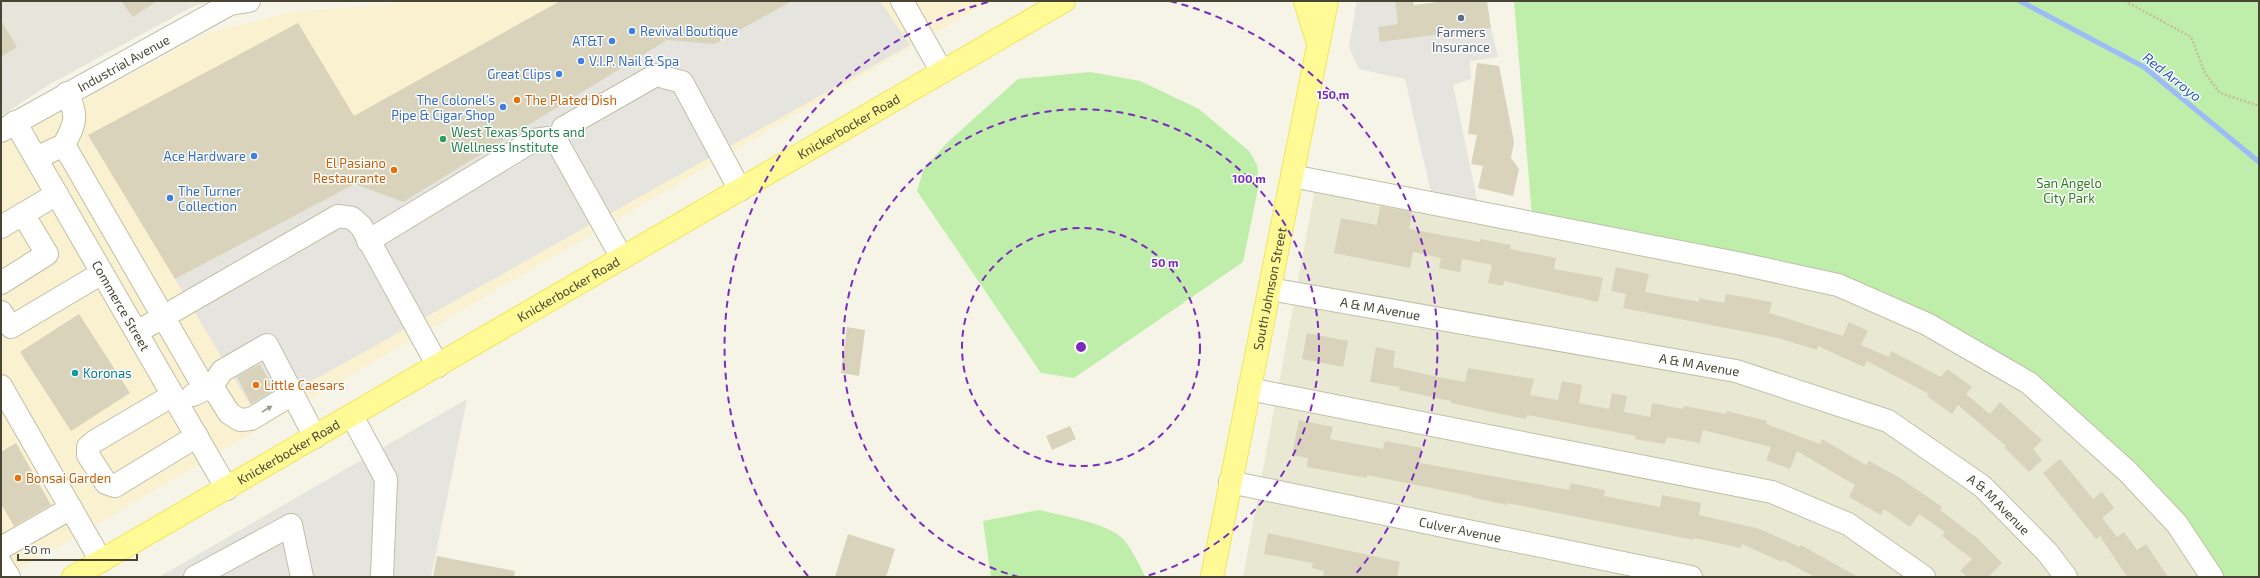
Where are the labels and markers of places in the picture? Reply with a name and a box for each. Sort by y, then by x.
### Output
marker: Farmers Insurance [1456,13,1466,23]
place label: Revival Boutique [640,23,738,39]
place label: Farmers Insurance [1432,24,1490,55]
marker: Revival Boutique [627,26,637,36]
place label: AT&T [572,33,604,49]
marker: AT&T [607,36,617,46]
place label: V.I.P. Nail & Spa [589,53,679,69]
marker: V.I.P. Nail & Spa [576,56,586,66]
place label: Great Clips [487,66,551,82]
marker: Great Clips [554,69,564,79]
place label: The Colonel's Pipe & Cigar Shop [391,92,495,123]
place label: The Plated Dish [525,92,617,108]
marker: The Plated Dish [512,95,522,105]
marker: The Colonel's Pipe & Cigar Shop [498,102,508,112]
place label: West Texas Sports and Wellness Institute [451,124,585,155]
marker: West Texas Sports and Wellness Institute [438,134,448,144]
place label: Ace Hardware [164,148,246,164]
marker: Ace Hardware [249,151,259,161]
place label: El Pasiano Restaurante [313,155,386,186]
marker: El Pasiano Restaurante [389,165,399,175]
place label: The Turner Collection [178,183,241,214]
marker: The Turner Collection [165,193,175,203]
centre of rings [1074,340,1088,354]
place label: Koronas [83,365,132,381]
marker: Koronas [70,368,80,378]
place label: Little Caesars [264,377,345,393]
marker: Little Caesars [251,380,261,390]
place label: Bonsai Garden [26,470,111,486]
marker: Bonsai Garden [13,473,23,483]

